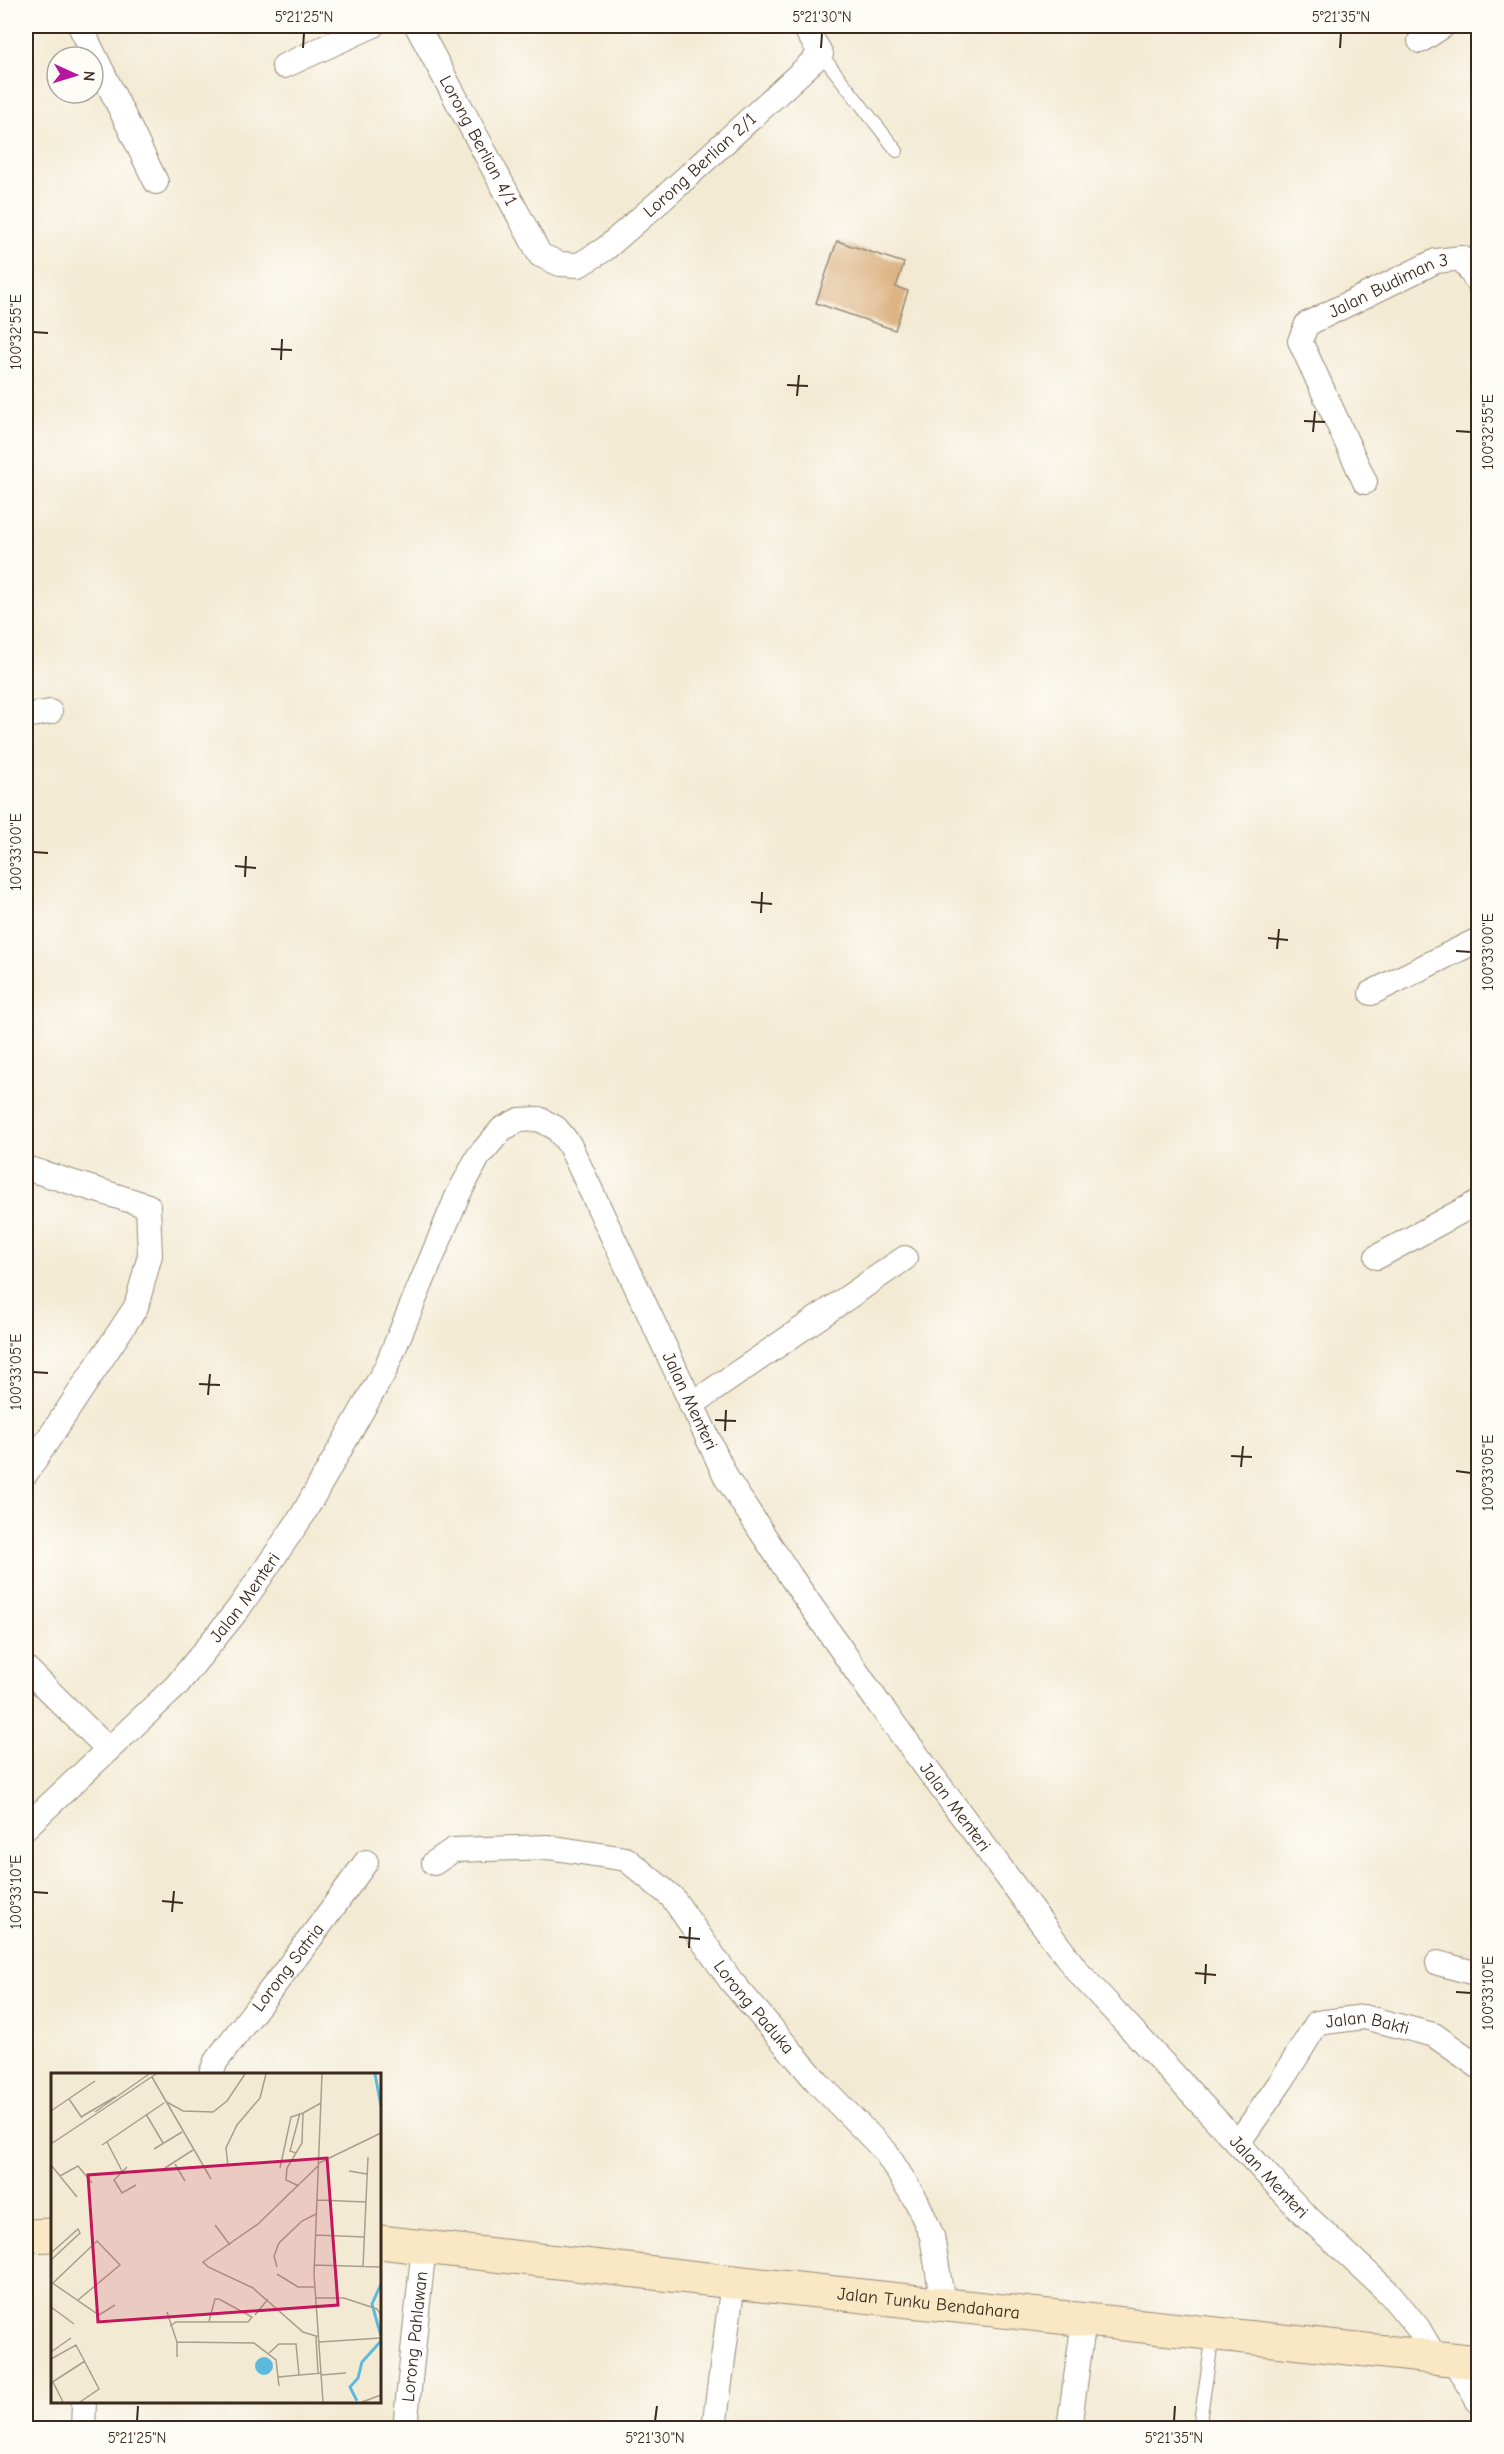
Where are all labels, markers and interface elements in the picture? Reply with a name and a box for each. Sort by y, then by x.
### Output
text: 5°21'25"N [275,8,333,26]
text: 5°21'30"N [792,8,852,26]
text: 5°21'35"N [1312,8,1370,26]
north arrow [45,45,105,105]
text: N [80,70,98,82]
street label: Lorong Berlian 4/1 [435,72,522,209]
street label: Lorong Berlian 2/1 [639,108,760,222]
street label: Jalan Budiman 3 [1325,249,1449,322]
text: 100°32'55"E [7,294,25,370]
text: 100°32'55"E [1479,394,1497,470]
text: 100°33'00"E [7,813,25,891]
text: 100°33'00"E [1479,913,1497,991]
text: 100°33'05"E [7,1334,25,1410]
street label: Jalan Menteri [658,1348,722,1453]
text: 100°33'05"E [1479,1435,1497,1511]
street label: Jalan Menteri [205,1549,284,1647]
street label: Jalan Menteri [915,1758,995,1855]
text: 100°33'10"E [7,1855,25,1929]
street label: Lorong Satria [248,1919,328,2015]
street label: Lorong Paduka [709,1956,799,2058]
text: 100°33'10"E [1479,1956,1497,2030]
street label: Jalan Bakti [1324,2006,1412,2039]
inset map [51,2073,381,2403]
street label: Jalan Menteri [1225,2131,1313,2223]
street label: Lorong Pahlawan [397,2270,432,2403]
street label: Jalan Tunku Bendahara [836,2283,1021,2323]
text: 5°21'25"N [108,2429,166,2447]
text: 5°21'30"N [625,2429,685,2447]
text: 5°21'35"N [1145,2429,1203,2447]

